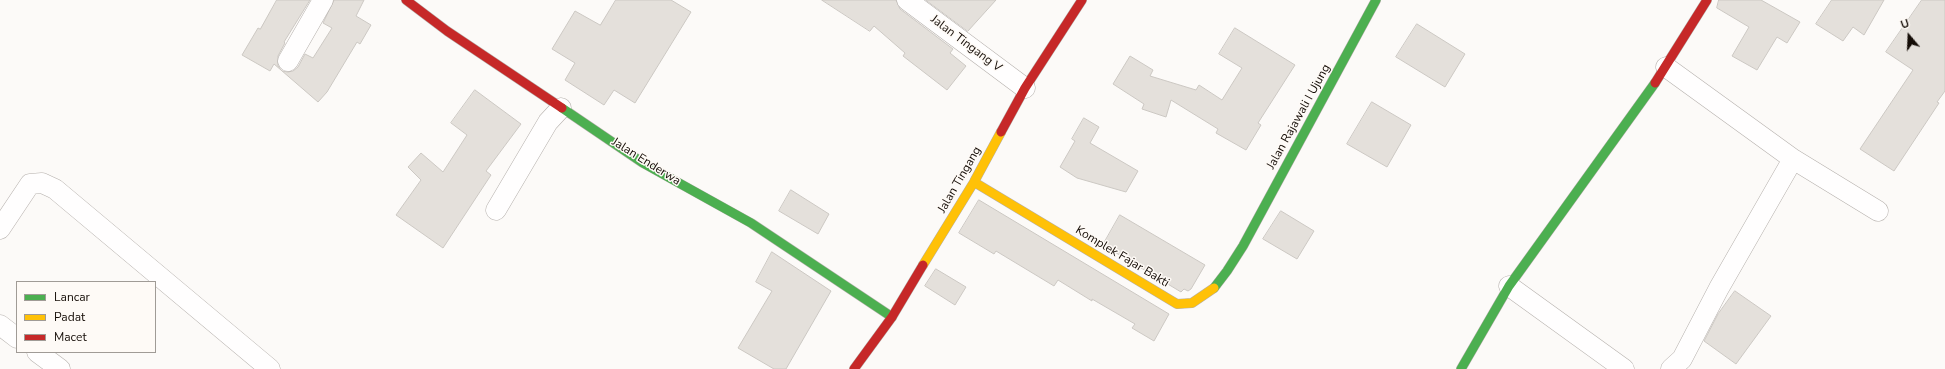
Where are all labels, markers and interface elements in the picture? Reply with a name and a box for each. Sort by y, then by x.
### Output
street label: Jalan Tingang V [928,13,1004,75]
north arrow [1889,16,1929,56]
text: U [1899,16,1911,33]
street label: Jalan Rajawali I Ujung [1264,62,1334,172]
street label: Jalan Enderwa [609,135,683,189]
street label: Jalan Tingang [935,144,985,216]
street label: Komplek Fajar Bakti [1073,223,1171,291]
legend [16,281,156,353]
text: Lancar [54,289,90,305]
text: Padat [54,309,85,325]
text: Macet [54,329,87,345]

